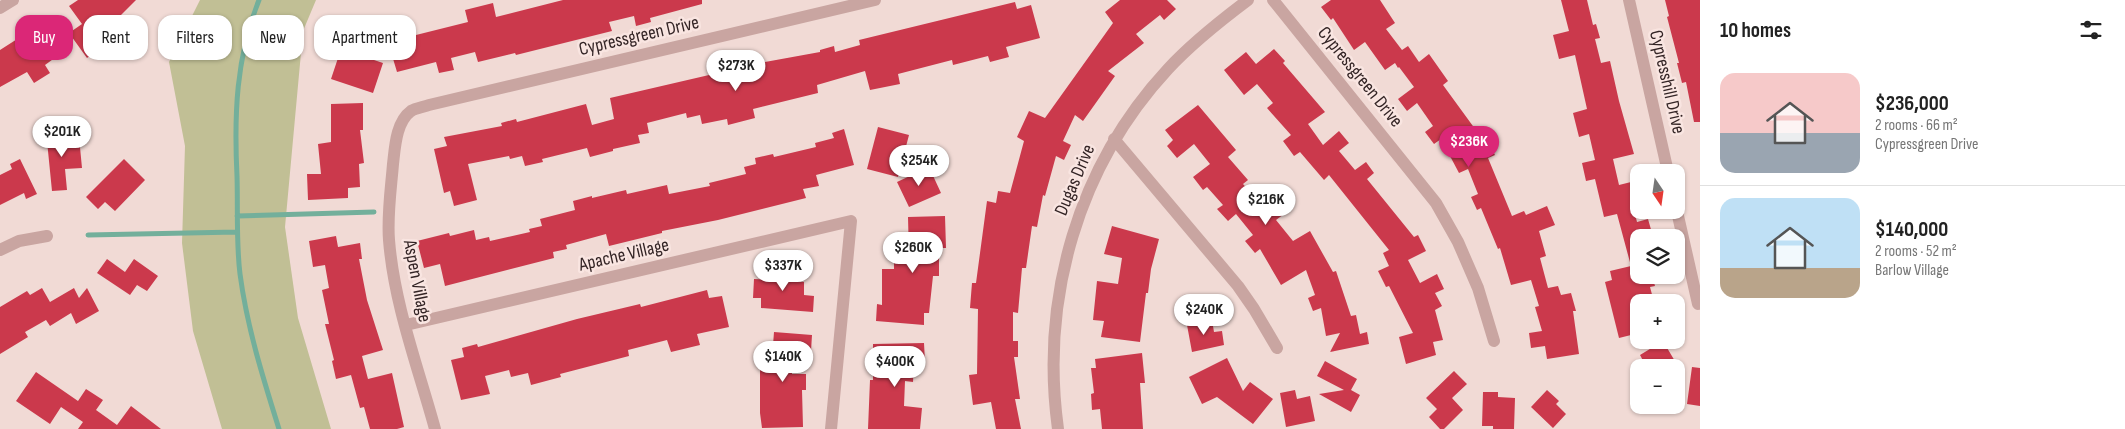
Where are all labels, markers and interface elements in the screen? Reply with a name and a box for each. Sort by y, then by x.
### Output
street label: Cypressgreen Drive [577,11,701,61]
chip: Buy [15,15,73,60]
chip: Rent [83,15,148,60]
chip: Filters [158,15,232,60]
chip: New [242,15,304,60]
chip: Apartment [314,15,416,60]
icon: filters [2077,16,2105,44]
text: 10 homes [1720,18,1791,43]
street label: Cypressgreen Drive [1312,22,1408,132]
street label: Cypresshill Drive [1644,28,1690,136]
pin: $273K [701,49,771,92]
text: $273K [717,56,755,75]
text: $236,000 [1875,91,1949,116]
icon: home [1760,93,1820,153]
pin: $201K [27,116,97,158]
text: 2 rooms · 66 m² [1875,116,1958,135]
text: $201K [43,122,81,141]
pin: $236K [1434,126,1504,168]
text: $236K [1450,132,1488,151]
text: Cypressgreen Drive [1875,135,1978,154]
street label: Dugas Drive [1050,141,1100,219]
pin: $254K [884,144,954,187]
text: $254K [900,151,938,170]
north arrow [1630,164,1685,219]
map controls [1630,164,1685,414]
pin: $216K [1231,184,1301,226]
text: $216K [1248,190,1284,209]
text: $140,000 [1875,217,1948,242]
icon: home [1760,218,1820,278]
button: layers [1630,229,1685,284]
pin: $260K [878,232,948,274]
street label: Apache Village [576,233,671,277]
street label: Aspen Village [398,237,436,324]
text: $260K [894,238,932,257]
text: 2 rooms · 52 m² [1875,242,1957,261]
pin: $337K [748,250,818,292]
text: $337K [764,256,802,275]
text: Barlow Village [1875,261,1949,280]
pin: $240K [1169,294,1239,336]
button: + [1630,294,1685,349]
text: $240K [1185,300,1223,319]
pin: $140K [748,340,818,383]
pin: $400K [860,346,930,388]
text: $140K [764,347,802,366]
text: $400K [876,352,914,371]
button: − [1630,359,1685,414]

